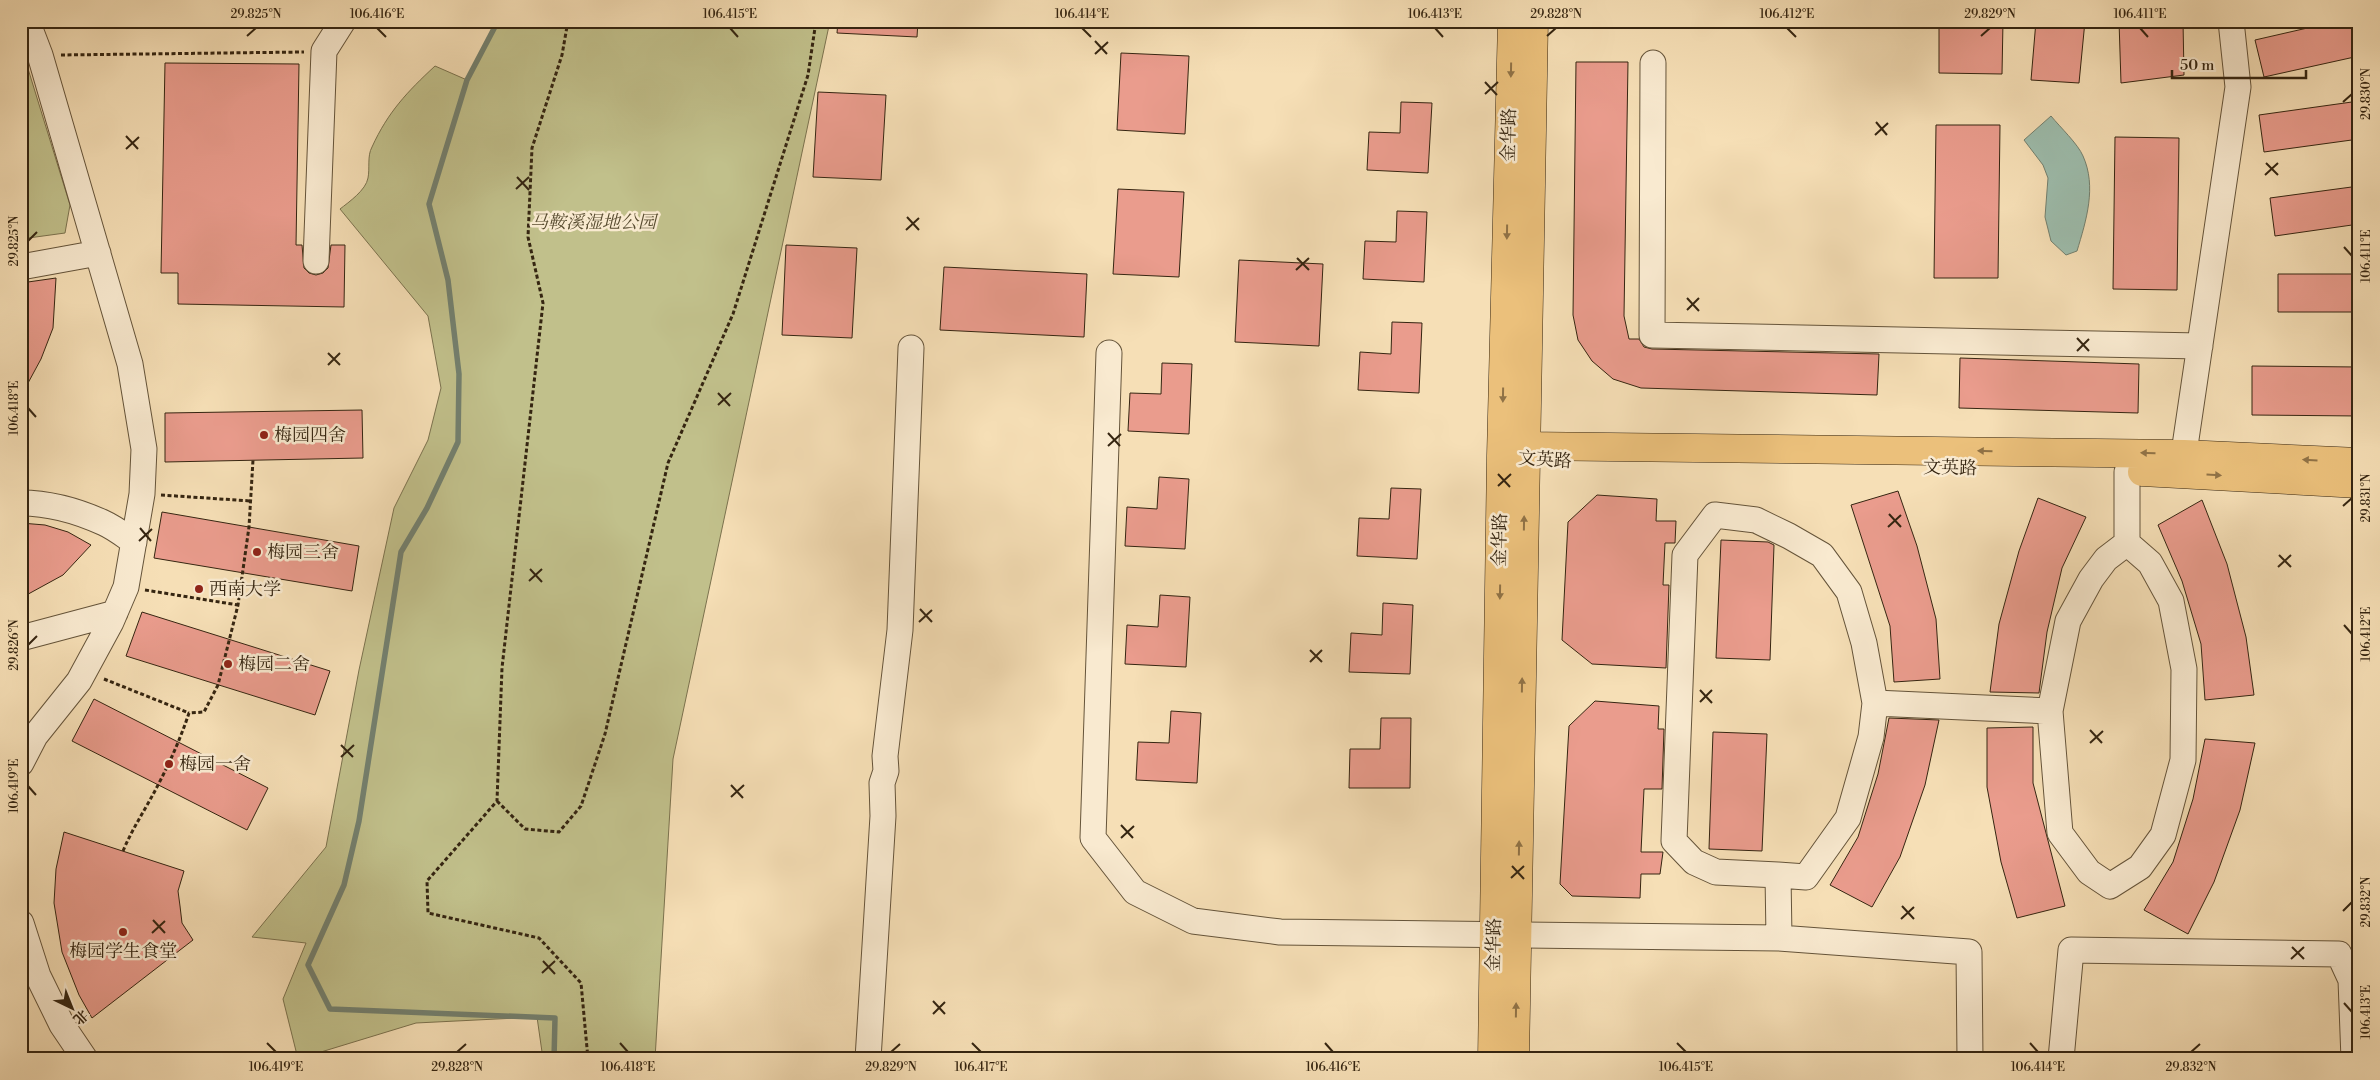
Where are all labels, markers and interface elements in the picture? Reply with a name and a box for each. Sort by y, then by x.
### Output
text: 29.825°N [231,7,282,22]
text: 106.416°E [350,7,404,22]
text: 106.415°E [703,7,757,22]
text: 106.414°E [1055,7,1109,22]
text: 106.413°E [1408,7,1462,22]
text: 29.828°N [1530,7,1582,22]
text: 106.412°E [1760,7,1814,22]
text: 29.829°N [1964,7,2016,22]
text: 106.411°E [2113,7,2167,22]
scale bar [2172,48,2306,80]
text: 50 m [2180,56,2214,75]
one-way arrow [1506,62,1514,78]
text: 29.830°N [2359,68,2374,120]
street label: 金华路 [1497,108,1521,162]
park label: 马鞍溪湿地公园 [530,211,659,234]
text: 29.825°N [7,215,22,266]
one-way arrow [1502,225,1510,241]
text: 106.411°E [2359,229,2374,283]
text: 106.418°E [7,381,22,435]
one-way arrow [1499,387,1507,403]
place label: 梅园四舍 [274,424,346,447]
marker: 梅园四舍 [258,429,270,441]
street label: 文英路 [1517,447,1573,473]
one-way arrow [1977,447,1993,455]
one-way arrow [2139,449,2155,457]
one-way arrow [2302,455,2318,463]
street label: 文英路 [1923,456,1977,480]
one-way arrow [2207,472,2223,480]
text: 29.831°N [2359,473,2374,522]
street label: 金华路 [1488,513,1512,567]
one-way arrow [1520,514,1528,530]
place label: 梅园三舍 [267,541,339,564]
marker: 梅园三舍 [251,546,263,558]
place label: 西南大学 [209,578,281,601]
marker: 西南大学 [193,583,205,595]
one-way arrow [1496,585,1504,601]
text: 106.412°E [2359,607,2374,661]
text: 29.826°N [7,619,22,671]
place label: 梅园二舍 [238,653,310,676]
marker: 梅园二舍 [222,658,234,670]
one-way arrow [1518,677,1526,693]
place label: 梅园一舍 [179,753,251,776]
marker: 梅园一舍 [163,758,175,770]
text: 106.419°E [7,759,22,813]
one-way arrow [1515,839,1523,855]
text: 29.832°N [2359,876,2374,927]
street label: 金华路 [1482,918,1506,972]
marker: 梅园学生食堂 [117,926,129,938]
place label: 梅园学生食堂 [69,940,177,963]
north arrow [48,982,98,1032]
text: 106.413°E [2359,985,2374,1039]
one-way arrow [1512,1002,1520,1018]
text: 北 [69,1005,91,1028]
text: 106.419°E [249,1060,303,1075]
text: 29.828°N [431,1060,483,1075]
text: 106.418°E [601,1060,655,1075]
text: 29.829°N [865,1060,917,1075]
text: 106.417°E [954,1060,1008,1075]
text: 106.416°E [1306,1060,1360,1075]
text: 106.415°E [1659,1060,1713,1075]
text: 106.414°E [2011,1060,2065,1075]
text: 29.832°N [2166,1060,2217,1075]

